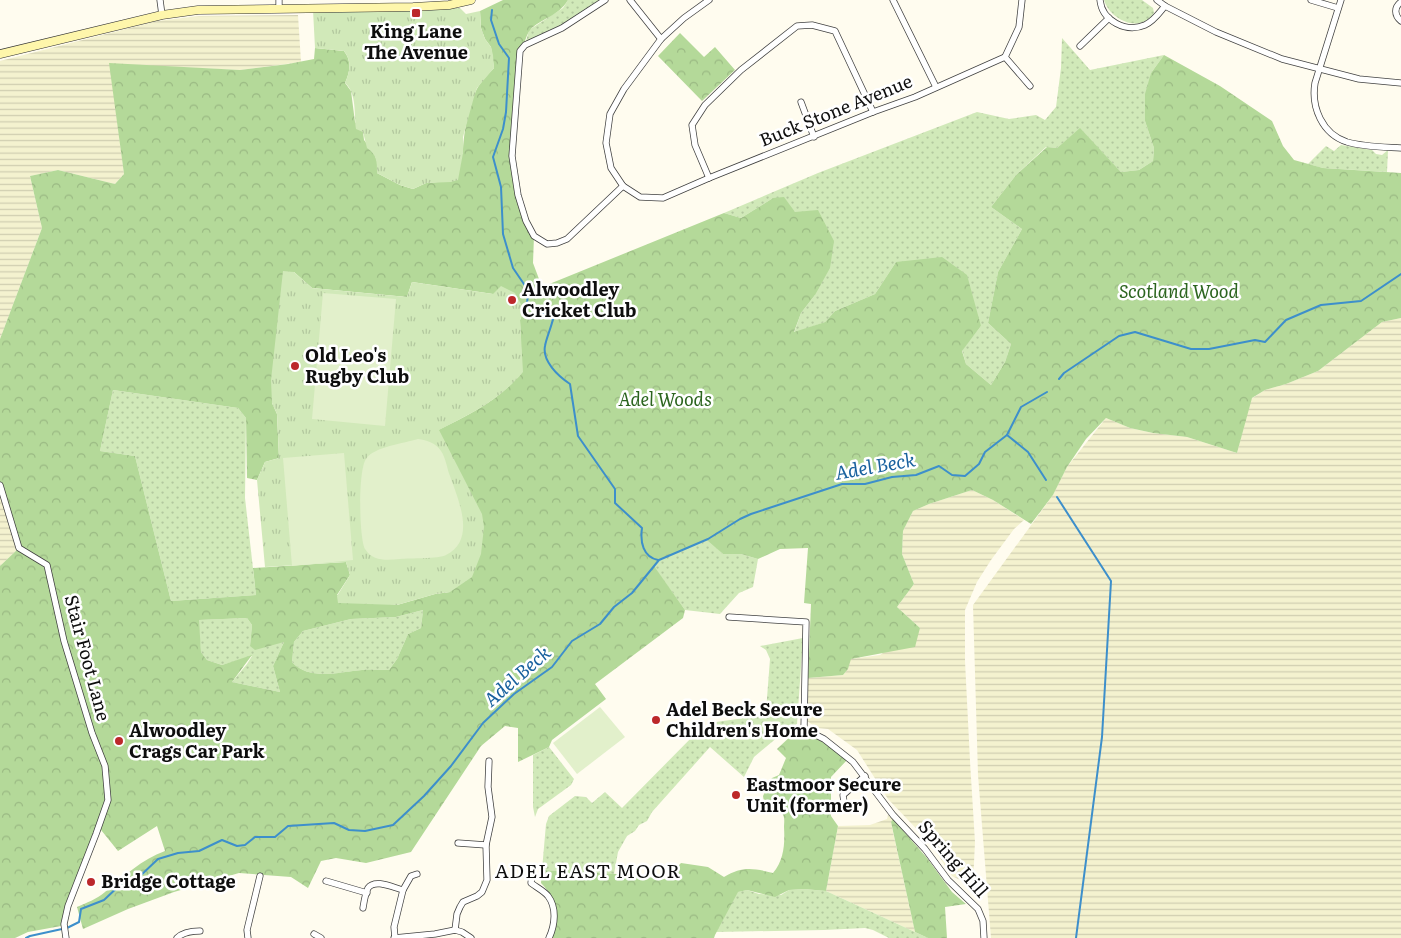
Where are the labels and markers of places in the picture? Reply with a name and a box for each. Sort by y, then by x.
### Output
marker: King Lane The Avenue [410,7,422,19]
place label: King Lane The Avenue [364,17,468,65]
place label: Alwoodley Cricket Club [522,275,637,323]
marker: Alwoodley Cricket Club [506,294,518,306]
place label: Old Leo's Rugby Club [305,341,409,389]
marker: Old Leo's Rugby Club [289,360,301,372]
place label: Adel Beck Secure Children's Home [666,695,822,743]
marker: Adel Beck Secure Children's Home [650,714,662,726]
place label: Alwoodley Crags Car Park [129,716,266,764]
marker: Alwoodley Crags Car Park [113,735,125,747]
place label: Eastmoor Secure Unit (former) [746,770,901,818]
marker: Eastmoor Secure Unit (former) [730,789,742,801]
place label: Bridge Cottage [101,867,236,894]
marker: Bridge Cottage [85,876,97,888]

